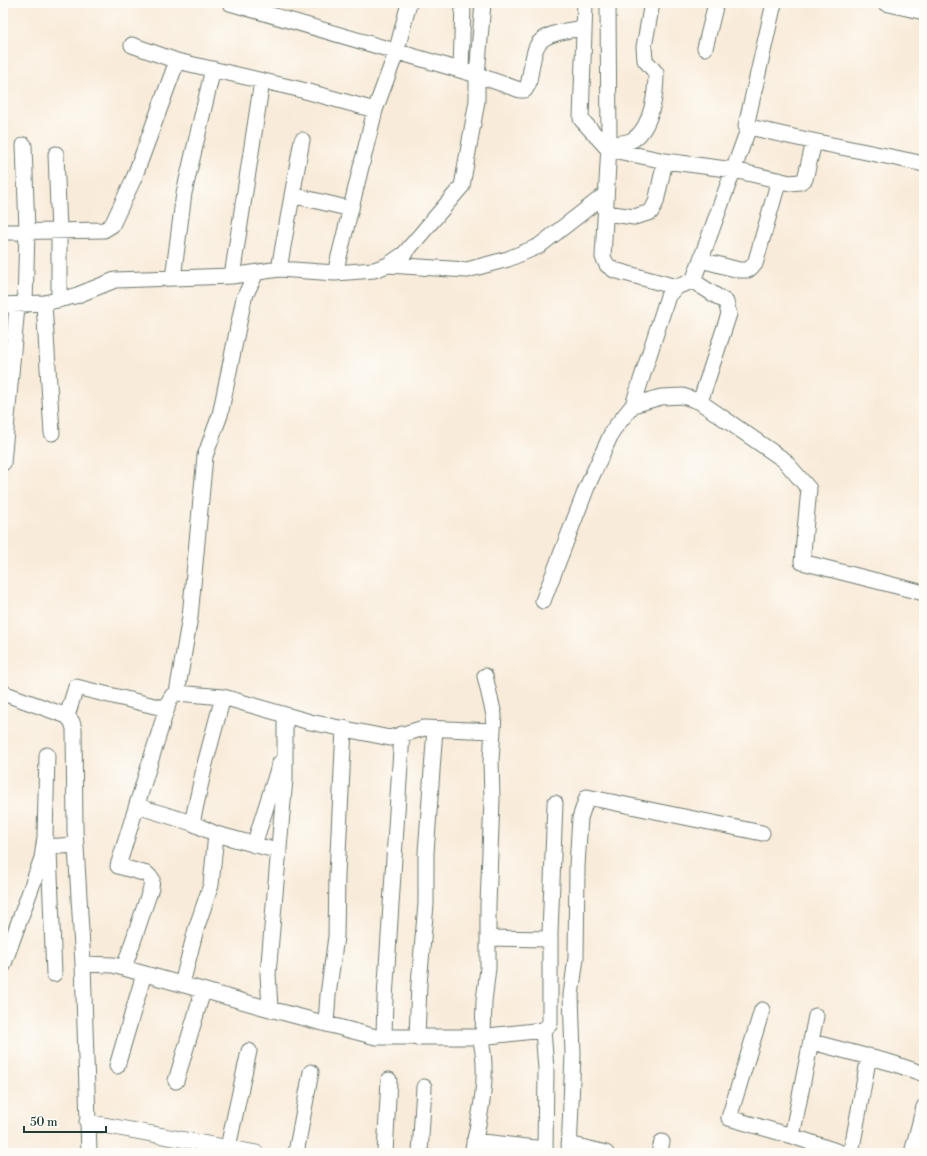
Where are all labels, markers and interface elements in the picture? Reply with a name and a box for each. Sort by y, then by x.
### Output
scale bar [24,1108,106,1134]
text: 50 m [30,1115,58,1130]

